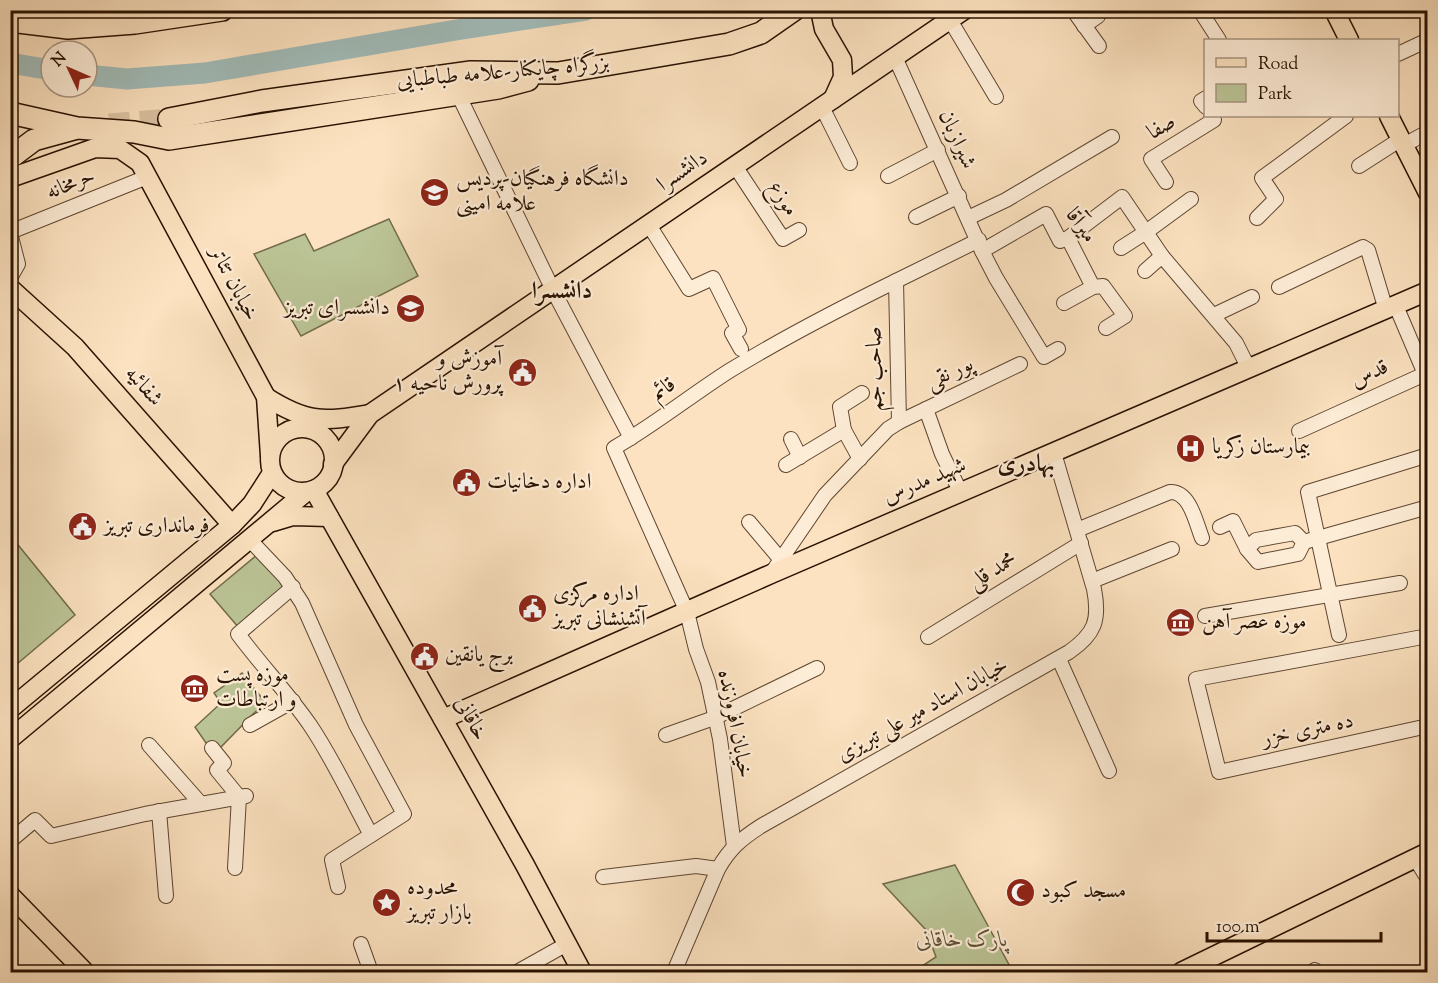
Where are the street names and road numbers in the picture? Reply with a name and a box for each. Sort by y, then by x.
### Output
street label: بزرگراه چایکنار-علامه طباطبایی [395,47,611,98]
street label: شیرازبان [929,105,983,175]
street label: صفا [1141,107,1183,149]
street label: دانشسرا [651,143,715,201]
street label: حرمخانه [42,161,100,209]
street label: موزع [759,175,805,223]
street label: میرآقا [1056,202,1104,250]
street label: خیابان تئاتر [199,239,266,327]
street label: صاحب جم [859,326,895,412]
street label: پور نقی [921,348,981,399]
street label: قدس [1346,352,1394,398]
street label: شفائیه [116,360,170,414]
street label: قائم [645,370,684,411]
street label: شهید مدرس [878,450,972,514]
street label: محمد قلی [962,545,1024,599]
street label: خیابان استاد میر علی تبریزی [831,650,1015,772]
street label: خیابان افروزنده [708,667,760,781]
street label: خاقانی [445,691,495,747]
street label: ده متری خزر [1257,706,1357,757]

